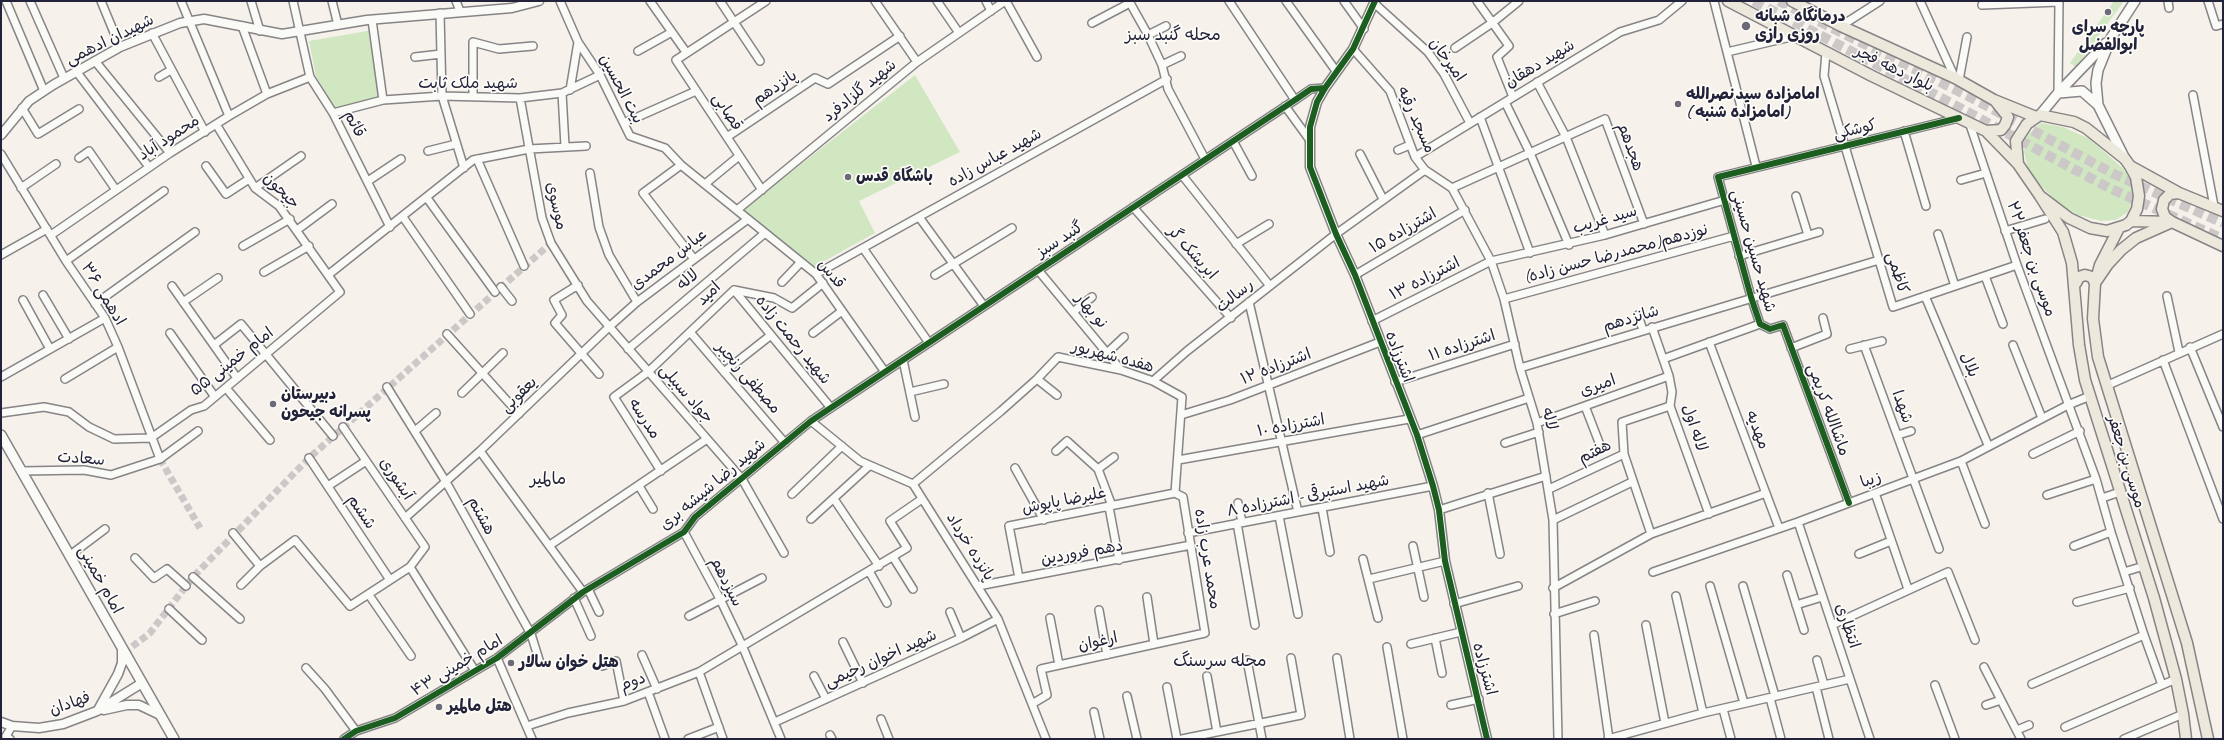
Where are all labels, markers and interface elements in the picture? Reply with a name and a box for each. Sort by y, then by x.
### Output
place label: درمانگاه شبانه روزی رازی [1755,7,1846,45]
marker: پارچه سرای ابوالفضل [2103,7,2113,17]
street label: شهیدان ادهمی [63,10,157,70]
place label: پارچه سرای ابوالفضل [2072,18,2144,56]
marker: درمانگاه شبانه روزی رازی [1740,20,1752,32]
district label: محله گنبد سبز [1125,26,1221,46]
street label: امیرخان [1425,34,1469,86]
street label: شهید دهقان [1502,36,1578,92]
street label: بلوار دهه فجر [1851,42,1937,96]
street label: بیت الحسین [595,51,647,127]
street label: شهید گلزادفرد [819,56,901,126]
street label: پانزدهم [749,66,801,110]
street label: شهید ملک ثابت [418,74,518,94]
street label: مسجد رقیه [1393,84,1439,156]
place label: امامزاده سیدنصرالله ( امامزاده شنبه) [1686,85,1819,123]
street label: قصابی [708,90,746,134]
marker: امامزاده سیدنصرالله ( امامزاده شنبه) [1673,99,1683,109]
street label: قائم [339,107,369,141]
street label: محمود آباد [135,111,203,165]
street label: کوشکی [1832,116,1878,144]
street label: هجدهم [1612,120,1648,174]
street label: شهید عباس زاده [945,124,1045,192]
place label: باشگاه قدس [856,167,933,187]
street label: جیحون [259,169,303,213]
marker: باشگاه قدس [843,172,853,182]
street label: موسوی [541,180,571,232]
street label: شهید حسین حسینی [1726,187,1780,315]
street label: موسی بن جعفر ۲۲ [2002,199,2060,319]
street label: سید غریب [1571,202,1639,238]
street label: اشترزاده ۱۵ [1366,204,1440,258]
street label: گنبد سبز [1033,218,1087,262]
street label: نوزدهم(محمدرضا حسن زاده) [1522,220,1710,288]
street label: ابریشک گر [1163,222,1221,284]
street label: عباس محمدی [627,225,711,295]
street label: کاظمی [1882,250,1912,296]
street label: اشترزاده ۱۳ [1387,253,1463,305]
street label: قدس [813,255,849,293]
street label: ادهمی ۳۶ [77,259,129,329]
street label: لاله [673,265,703,295]
street label: رسالت [1212,275,1258,317]
street label: امید [693,278,725,310]
street label: نو بهار [1071,289,1111,333]
street label: شهید رحمت زاده [751,291,835,389]
street label: شانزدهم [1601,301,1661,337]
street label: امام خمینی ۵۵ [186,323,278,401]
street label: اشترزاده ۱۱ [1426,326,1498,366]
street label: اشترزاده [1380,329,1418,385]
street label: هفده شهریور [1070,337,1156,377]
street label: مصطفی رنجبر [711,338,785,418]
street label: اشترزاده ۱۲ [1238,345,1314,389]
street label: بلال [1955,350,1983,380]
street label: جواد سبیلی [655,360,717,428]
street label: ماشاالله کریمی [1802,361,1854,459]
street label: امیری [1577,371,1619,401]
street label: یعقوبی [497,373,541,417]
place label: دبیرستان پسرانه جیحون [281,385,371,423]
street label: شهدا [1887,388,1917,426]
street label: مدرسه [624,395,664,443]
marker: دبیرستان پسرانه جیحون [268,399,278,409]
street label: لاله اول [1677,402,1711,454]
street label: لاله [1537,406,1561,432]
street label: مهدیه [1741,408,1773,452]
street label: اشترزاده ۱۰ [1256,411,1326,441]
street label: موسی بن جعفر [2103,414,2149,510]
street label: شهید رضا شیشه بری [656,435,770,535]
street label: هفتم [1575,436,1615,468]
street label: سعادت [57,448,105,470]
street label: آبشوری [375,454,417,504]
street label: زیبا [1858,467,1884,493]
district label: مالمیر [530,470,566,490]
street label: شهید استبرقی - اشترزاده ۸ [1225,471,1391,521]
street label: علیرضا پاپوش [1020,483,1108,519]
street label: ششم [342,491,380,533]
street label: هشتم [463,494,499,538]
street label: محمد عرب زاده [1190,507,1224,611]
street label: پانزده خرداد [942,509,998,585]
street label: دهم فروردین [1039,536,1125,570]
street label: امام خمینی [73,543,127,617]
street label: سیزدهم [705,554,747,610]
street label: انتظاری [1830,601,1864,651]
street label: شهید اخوان رحیمی [822,626,940,692]
street label: ارغوان [1076,628,1120,656]
street label: امام خمینی ۴۳ [408,631,506,701]
street label: اشترزاده [1468,641,1500,697]
district label: محله سرسنگ [1173,652,1267,672]
place label: هتل خوان سالار [519,653,619,673]
marker: هتل خوان سالار [506,658,516,668]
street label: دوم [618,669,648,695]
street label: فهادان [47,688,93,720]
place label: هتل مالمير [447,697,512,717]
marker: هتل مالمير [434,702,444,712]

